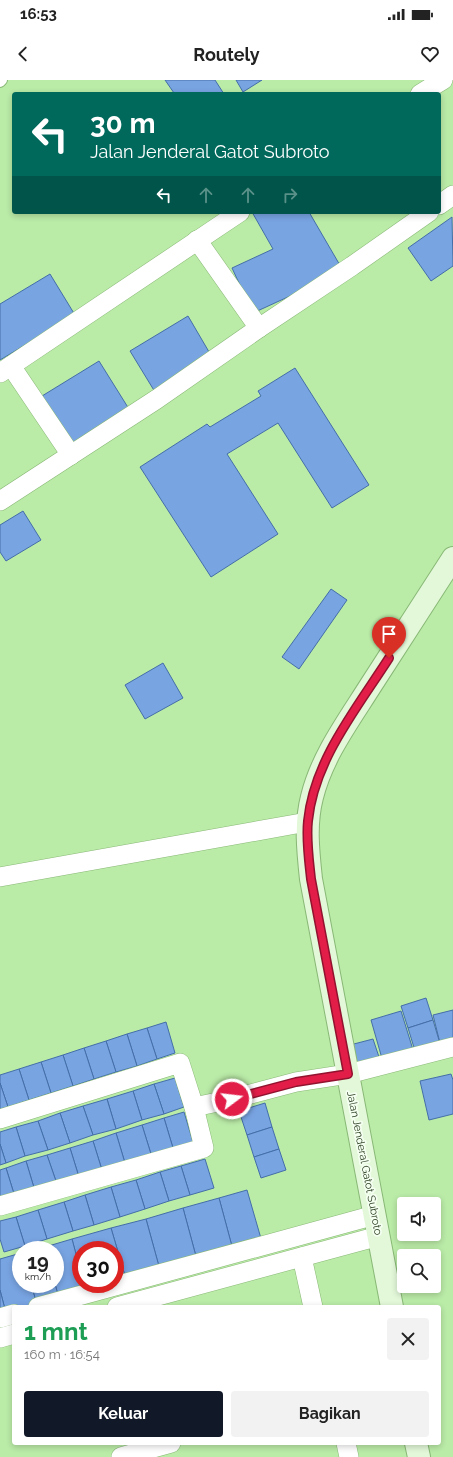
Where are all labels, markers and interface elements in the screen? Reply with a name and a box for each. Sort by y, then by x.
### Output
text: 16:53 [20,5,57,23]
icon: back [12,43,34,65]
icon: heart [419,43,441,65]
text: Routely [193,44,260,65]
text: 30 m [90,107,156,140]
icon: left [24,108,76,160]
text: Jalan Jenderal Gatot Subroto [90,141,330,162]
icon: left [153,184,175,206]
icon: ahead [195,184,217,206]
icon: ahead [237,184,259,206]
icon: right [279,184,301,206]
pin [372,617,406,658]
icon: arrive [378,623,400,645]
position arrow [211,1078,253,1120]
street label: Jalan Jenderal Gatot Subroto [344,1090,385,1237]
map controls [397,1197,441,1293]
button: sound [397,1197,441,1241]
speed limit sign: 30 [72,1241,124,1293]
button: search [397,1249,441,1293]
text: 19 [27,1250,49,1274]
text: km/h [25,1271,51,1282]
text: 1 mnt [24,1317,88,1346]
button: close [387,1318,429,1360]
text: 160 m · 16:54 [24,1347,100,1362]
button: Keluar [24,1391,223,1437]
button: Bagikan [231,1391,429,1437]

